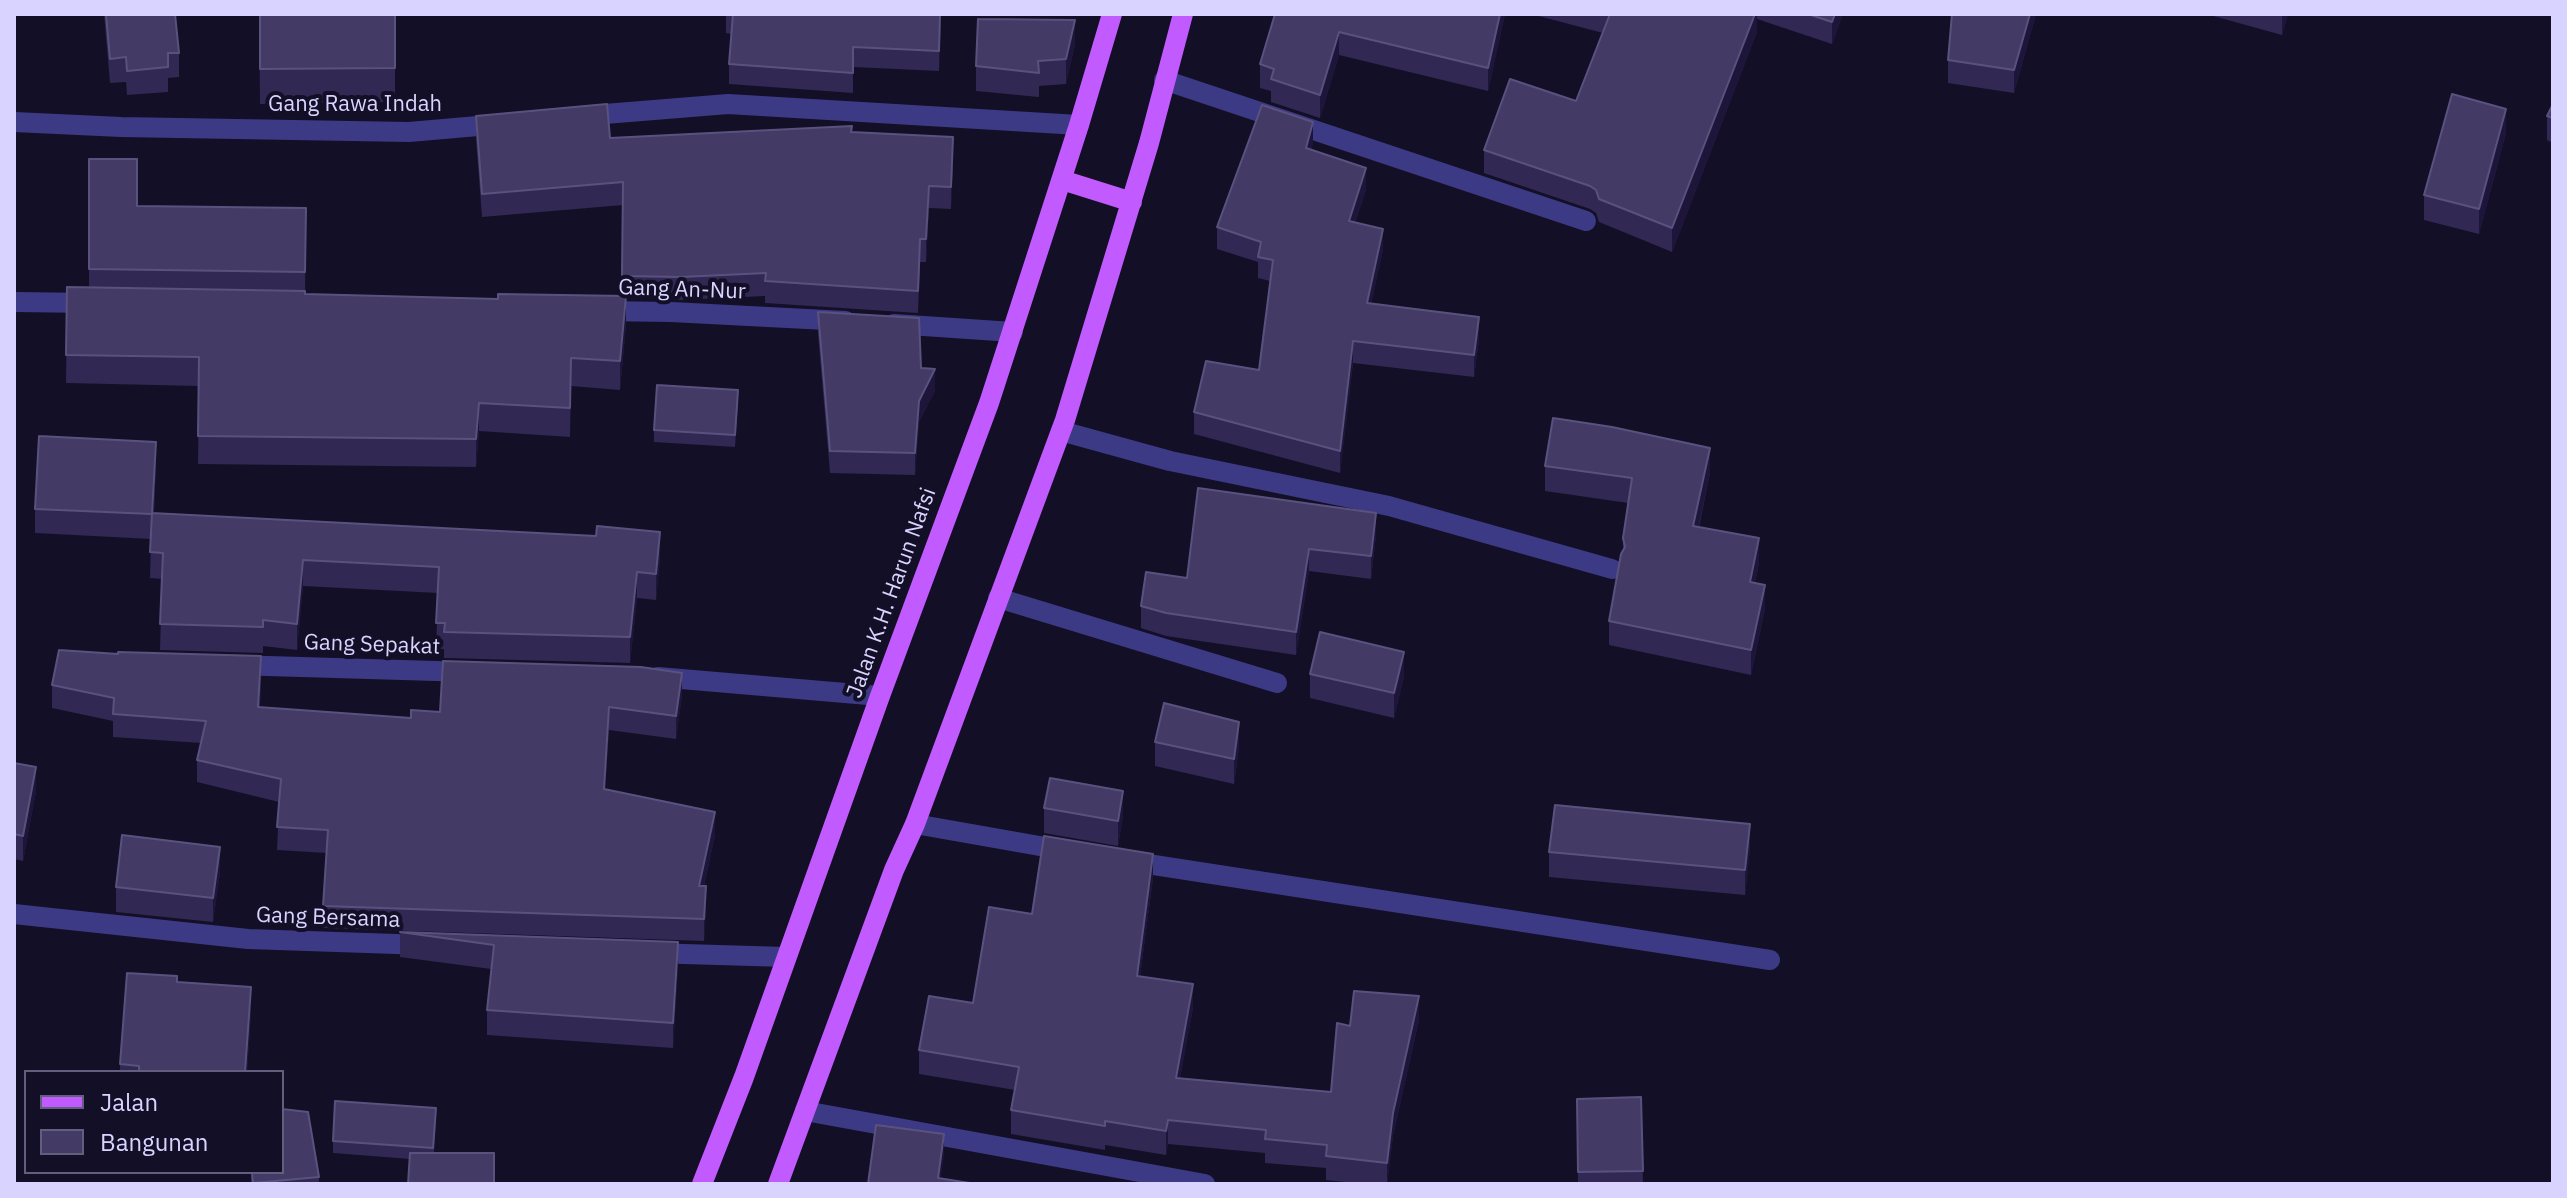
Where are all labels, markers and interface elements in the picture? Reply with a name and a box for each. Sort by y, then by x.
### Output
street label: Gang Rawa Indah [268,92,442,118]
street label: Gang An-Nur [618,275,746,305]
street label: Jalan K.H. Harun Nafsi [842,484,942,702]
street label: Gang Sepakat [303,629,441,661]
street label: Gang Bersama [255,902,401,934]
legend [24,1070,284,1174]
text: Jalan [100,1086,158,1118]
text: Bangunan [100,1126,208,1158]

